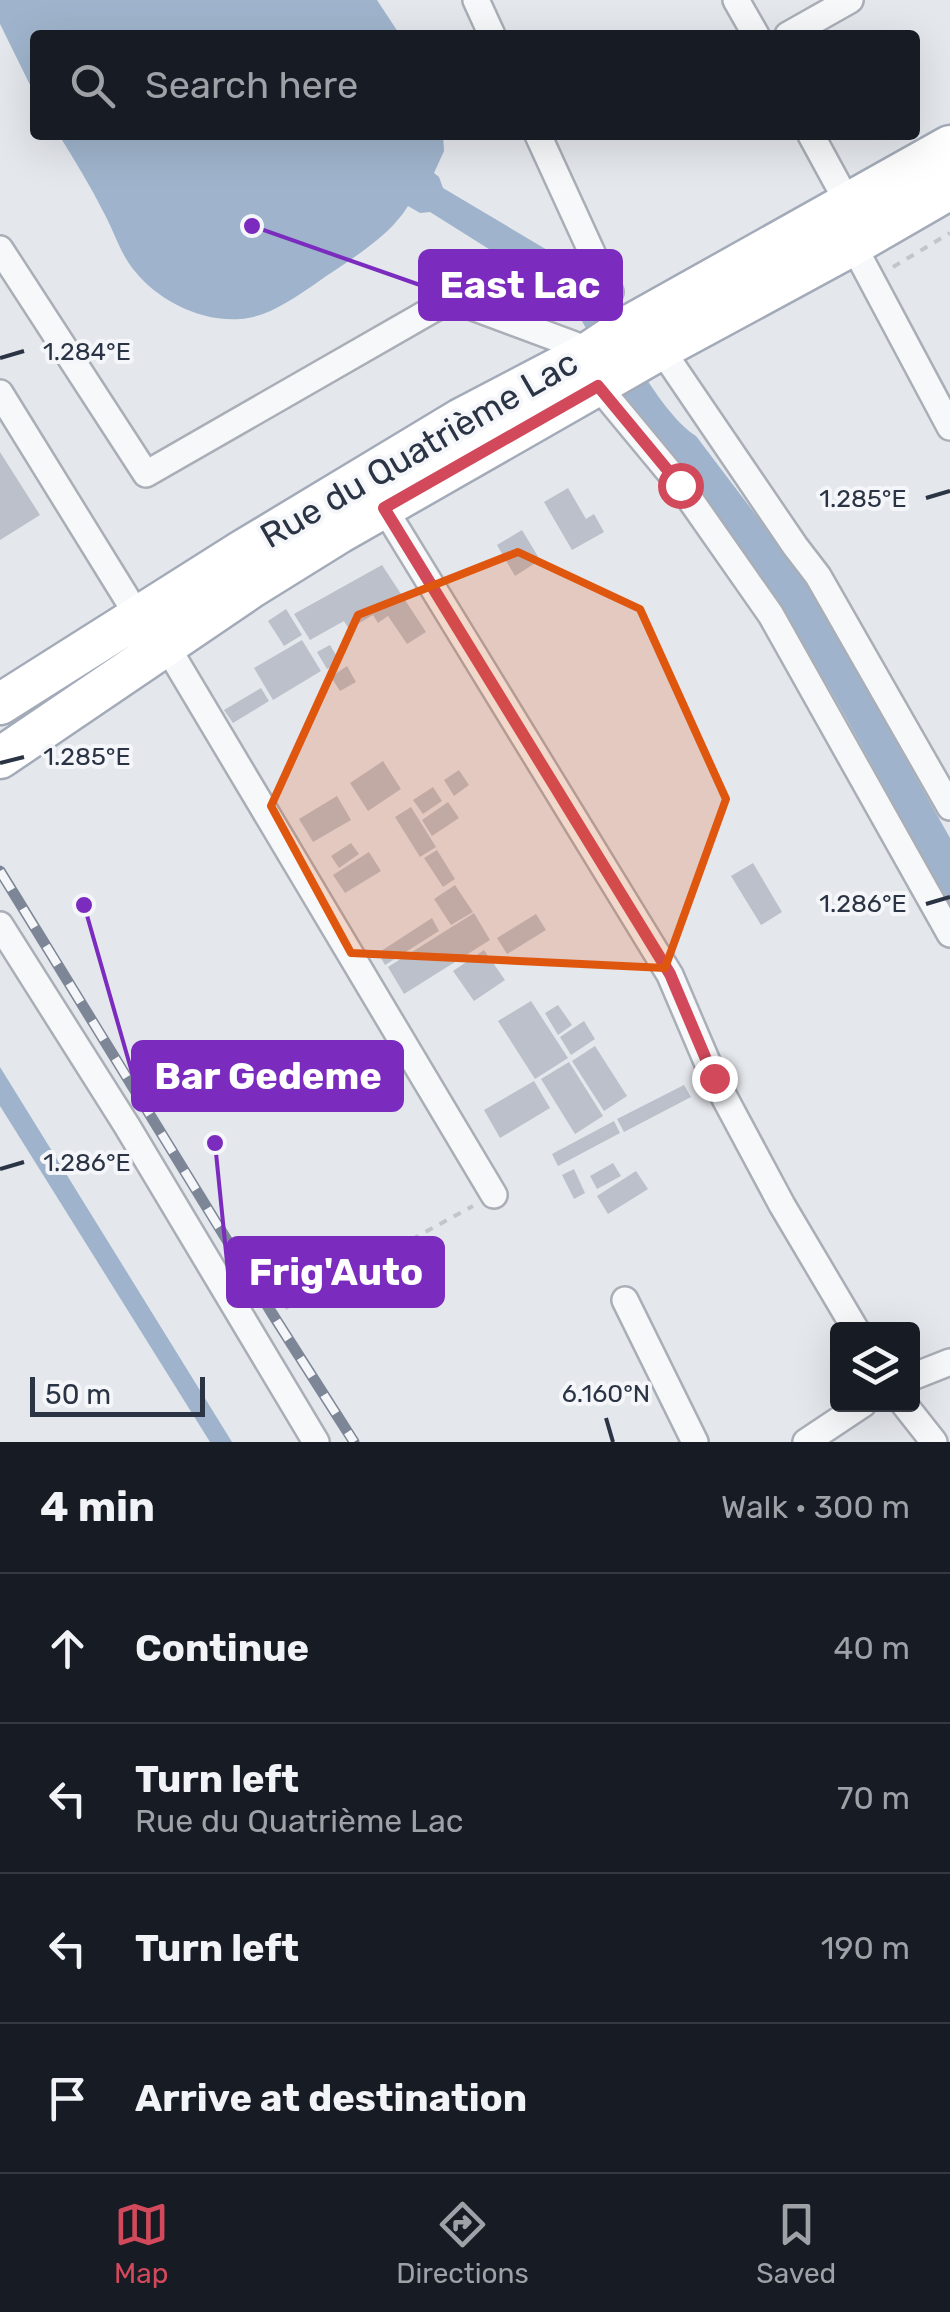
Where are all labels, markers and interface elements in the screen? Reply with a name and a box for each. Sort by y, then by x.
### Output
search box [30,30,920,140]
icon: search [65,58,120,113]
text: Search here [145,62,358,108]
callout: East Lac [420,251,621,319]
text: East Lac [440,262,601,308]
text: 1.284°E [43,337,131,366]
street label: Rue du Quatrième Lac [253,341,585,557]
route start [658,463,704,509]
text: 1.285°E [819,484,907,513]
text: 1.285°E [43,742,131,771]
text: 1.286°E [819,889,907,918]
callout: Bar Gedeme [133,1042,402,1110]
text: Bar Gedeme [154,1053,382,1099]
route end [692,1056,738,1102]
text: 1.286°E [43,1148,131,1177]
callout: Frig'Auto [228,1238,443,1306]
text: Frig'Auto [249,1249,423,1295]
map controls [830,1322,920,1412]
button: layers [830,1322,920,1412]
scale bar [30,1372,205,1416]
text: 50 m [45,1378,111,1411]
text: 6.160°N [562,1379,650,1408]
text: 4 min [40,1482,155,1532]
text: Walk · 300 m [721,1488,910,1526]
icon: ahead [40,1621,95,1676]
text: Continue [135,1625,309,1671]
text: 40 m [834,1629,910,1667]
text: Turn left [135,1756,299,1802]
icon: left [40,1771,95,1826]
text: 70 m [837,1779,910,1817]
text: Rue du Quatrième Lac [135,1802,463,1840]
icon: left [40,1921,95,1976]
text: Turn left [135,1925,299,1971]
text: 190 m [821,1929,910,1967]
icon: arrive [40,2071,95,2126]
text: Arrive at destination [135,2075,527,2121]
tab: Map [114,2197,169,2290]
tab: Directions [396,2197,529,2290]
tab: Saved [756,2197,836,2290]

